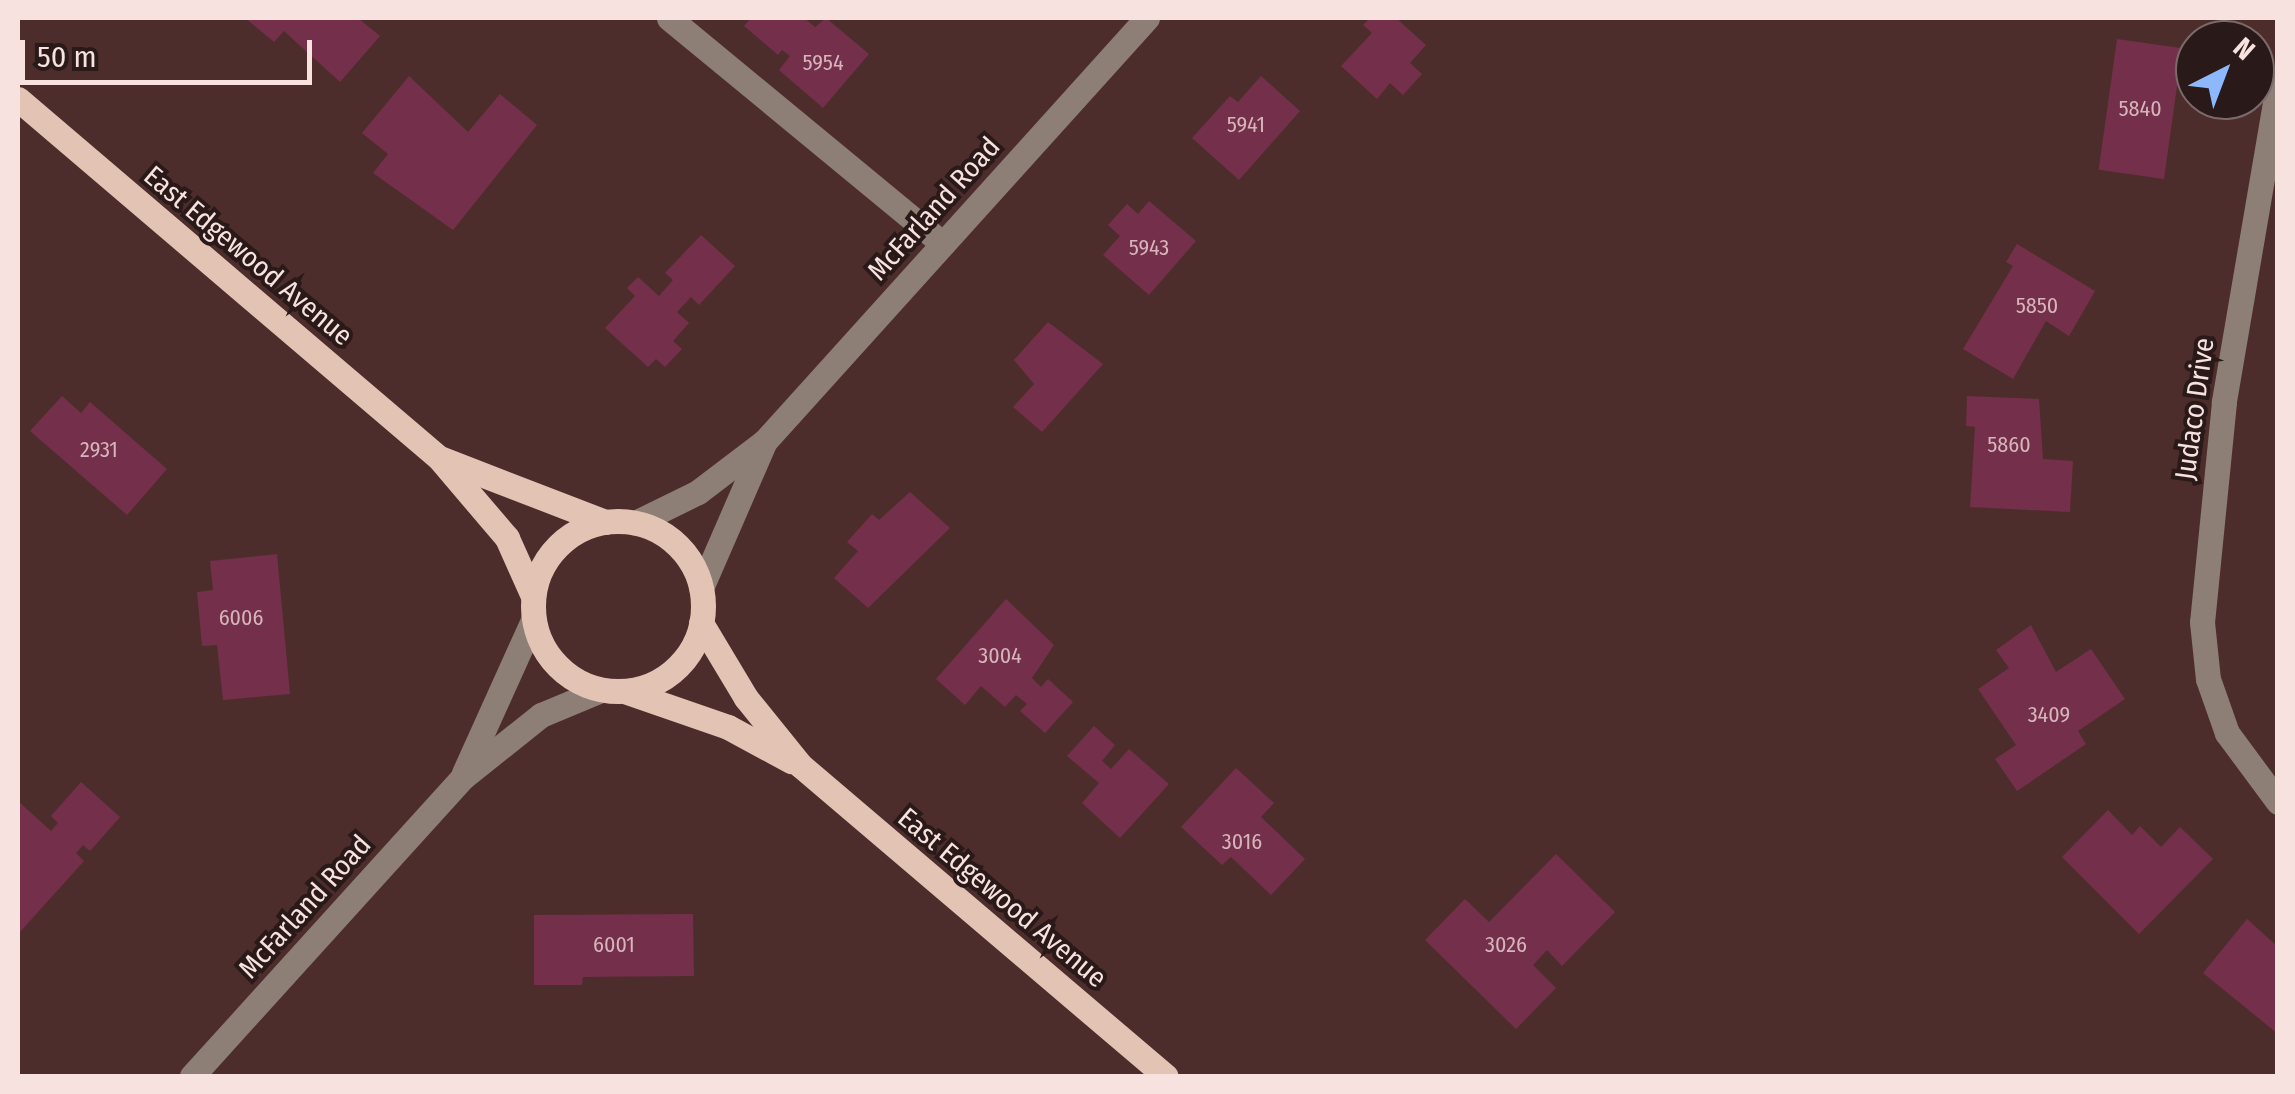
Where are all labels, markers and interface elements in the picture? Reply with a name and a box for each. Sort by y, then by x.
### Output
scale bar [25,20,318,82]
north arrow [2175,20,2275,120]
text: N [2227,31,2261,67]
text: 50 m [37,39,97,75]
house number: 5954 [802,50,844,76]
house number: 5840 [2118,96,2162,122]
house number: 5941 [1227,112,1265,138]
street label: McFarland Road [861,130,1007,288]
street label: East Edgewood Avenue [137,159,359,353]
house number: 5943 [1129,235,1169,261]
house number: 5850 [2016,293,2058,319]
street label: Judaco Drive [2168,336,2222,482]
house number: 5860 [1987,432,2031,458]
house number: 2931 [80,437,118,463]
house number: 6006 [219,605,263,631]
house number: 3004 [978,643,1022,669]
house number: 3409 [2028,702,2070,728]
street label: East Edgewood Avenue [891,801,1113,995]
street label: McFarland Road [232,828,378,986]
house number: 3016 [1222,829,1262,855]
house number: 6001 [593,932,635,958]
house number: 3026 [1485,932,1527,958]

